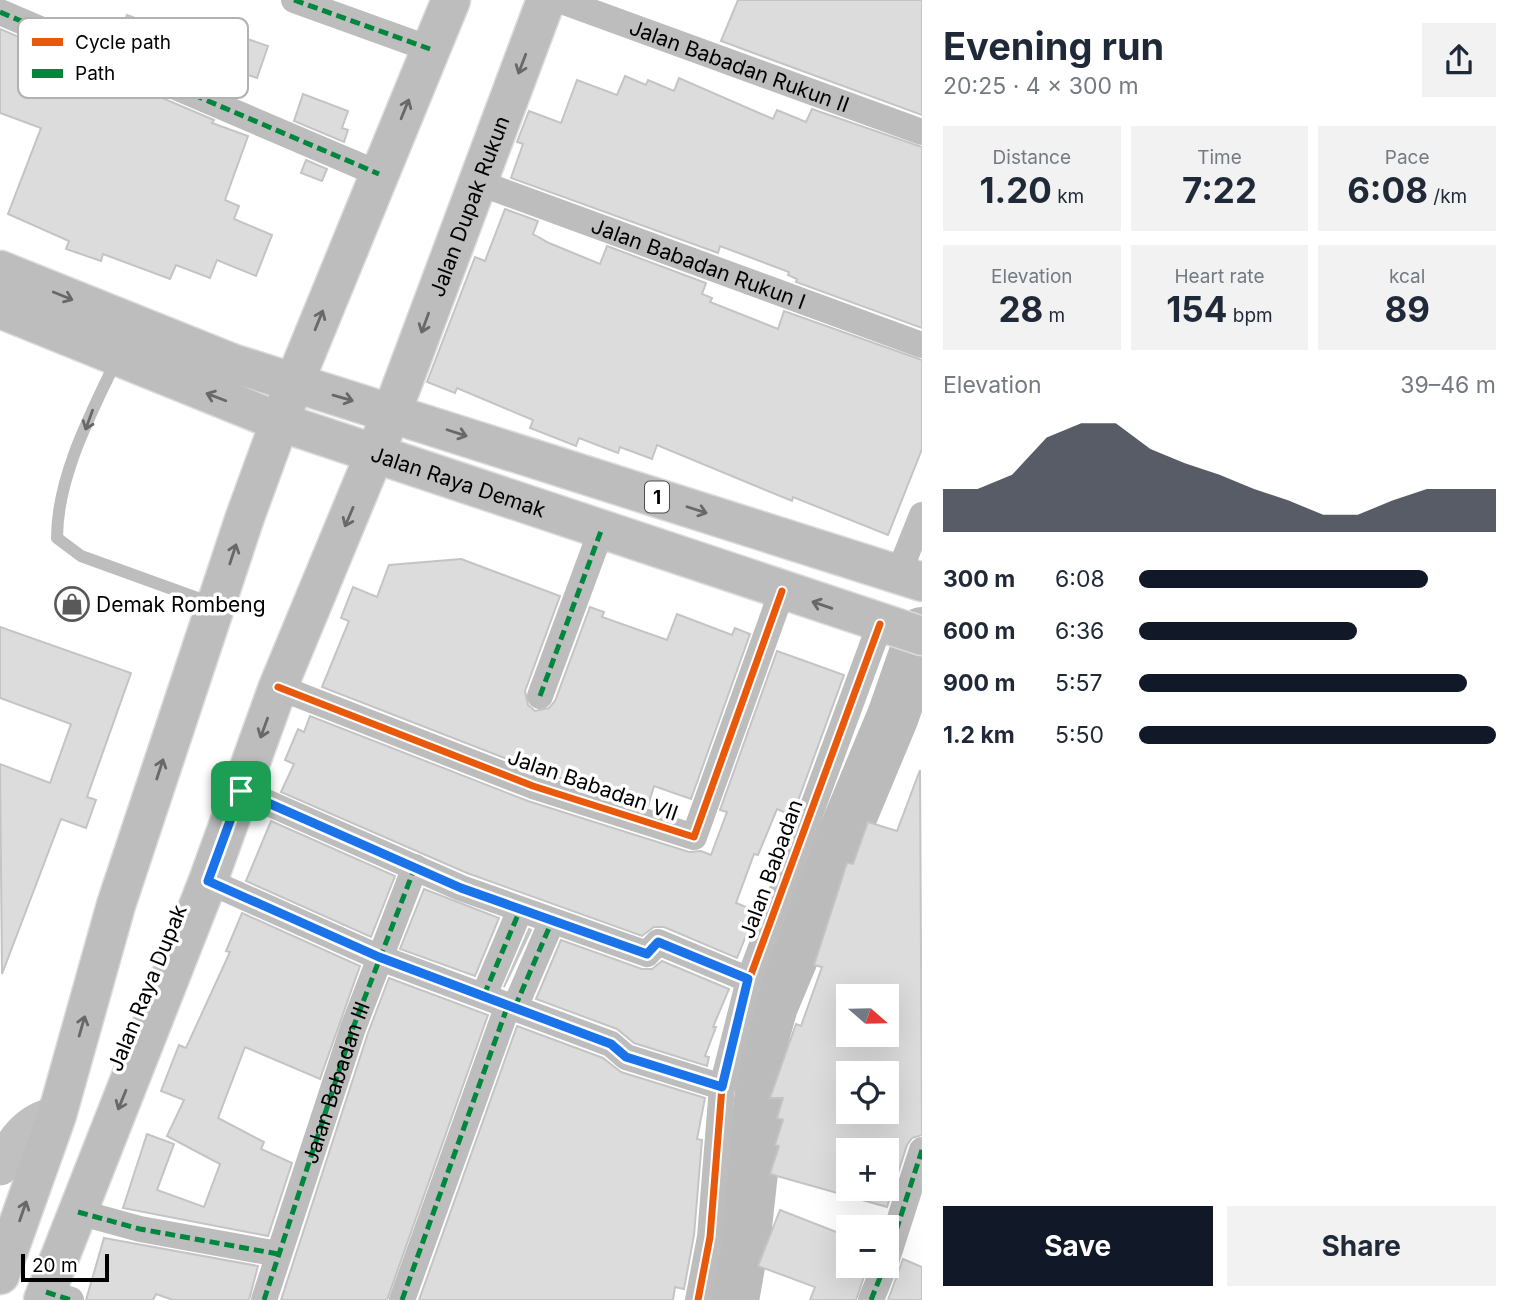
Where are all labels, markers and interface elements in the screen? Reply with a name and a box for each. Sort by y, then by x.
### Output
street label: Jalan Babadan Rukun II [626,14,853,117]
legend [18,18,248,98]
text: Evening run [943,23,1164,69]
button: share [1422,23,1496,97]
text: Cycle path [75,31,171,54]
one-way arrow [515,52,527,74]
text: Path [75,62,115,85]
text: 20:25 · 4 × 300 m [943,72,1139,100]
one-way arrow [399,99,412,121]
street label: Jalan Dupak Rukun [424,112,514,300]
text: Distance [993,146,1071,169]
text: Time [1197,146,1242,169]
text: Pace [1385,146,1430,169]
text: 1.20 [979,169,1052,211]
text: 7:22 [1182,169,1257,211]
text: 6:08 [1347,169,1428,211]
text: km [1052,185,1084,208]
text: /km [1428,185,1467,208]
street label: Jalan Babadan Rukun I [588,213,809,314]
text: Elevation [991,265,1073,288]
text: Heart rate [1174,265,1264,288]
text: kcal [1389,265,1425,288]
text: 28 [998,288,1043,330]
text: 154 [1166,288,1227,330]
text: 89 [1384,288,1430,330]
one-way arrow [52,290,74,303]
text: m [1043,304,1065,327]
text: bpm [1227,304,1273,327]
one-way arrow [314,310,327,331]
one-way arrow [418,311,430,333]
text: Elevation [943,371,1042,399]
text: 39–46 m [1400,371,1496,399]
one-way arrow [206,390,227,403]
one-way arrow [332,392,354,405]
one-way arrow [82,408,94,430]
one-way arrow [446,428,468,440]
street label: Jalan Raya Demak [368,441,549,522]
road number: 1 [645,482,669,512]
one-way arrow [686,504,708,517]
one-way arrow [342,505,355,527]
one-way arrow [228,543,240,565]
text: 300 m [943,565,1015,593]
text: 6:08 [1055,565,1105,593]
shop icon: Demak Rombeng [53,585,91,623]
place label: Demak Rombeng [96,592,266,617]
one-way arrow [811,598,833,611]
text: 600 m [943,617,1015,645]
text: 6:36 [1055,617,1104,645]
text: 900 m [943,669,1015,697]
text: 5:57 [1055,669,1103,697]
one-way arrow [257,716,269,738]
text: 1.2 km [943,721,1015,749]
text: 5:50 [1055,721,1104,749]
street label: Jalan Babadan VII [505,744,681,826]
one-way arrow [155,759,167,781]
pin [211,761,271,821]
icon: arrive [222,772,260,810]
street label: Jalan Babadan [734,796,808,942]
street label: Jalan Raya Dupak [102,901,192,1075]
north arrow [836,984,900,1046]
map controls [836,984,899,1278]
street label: Jalan Babadan III [297,998,375,1167]
one-way arrow [76,1015,89,1037]
button: locate [836,1061,899,1124]
one-way arrow [114,1089,127,1111]
button: + [836,1138,899,1201]
one-way arrow [18,1200,31,1222]
button: Save [943,1206,1213,1286]
button: Share [1227,1206,1496,1286]
button: − [836,1215,899,1278]
scale bar [21,1251,108,1283]
text: 20 m [32,1254,78,1277]

